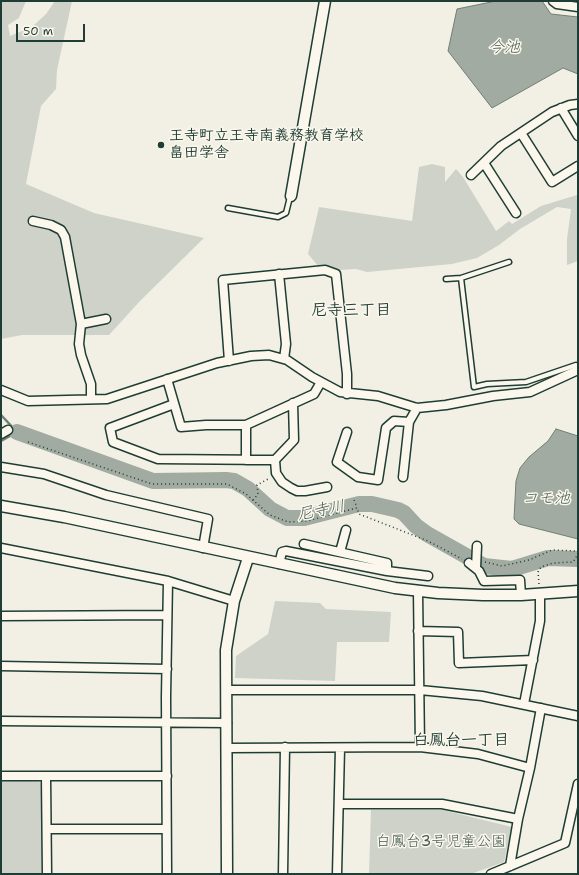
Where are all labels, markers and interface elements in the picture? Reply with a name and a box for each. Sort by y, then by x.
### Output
scale bar [18,16,87,42]
text: 50 m [23,23,53,39]
water label: 今池 [488,38,520,58]
place label: 王寺町立王寺南義務教育学校 畠田学舎 [169,127,364,162]
marker: 王寺町立王寺南義務教育学校 畠田学舎 [156,140,166,150]
district label: 尼寺三丁目 [311,301,391,321]
water label: コモ池 [522,489,570,509]
water label: 尼寺川 [296,497,346,525]
district label: 白鳳台一丁目 [413,731,509,751]
park label: 白鳳台3号児童公園 [376,833,506,851]

